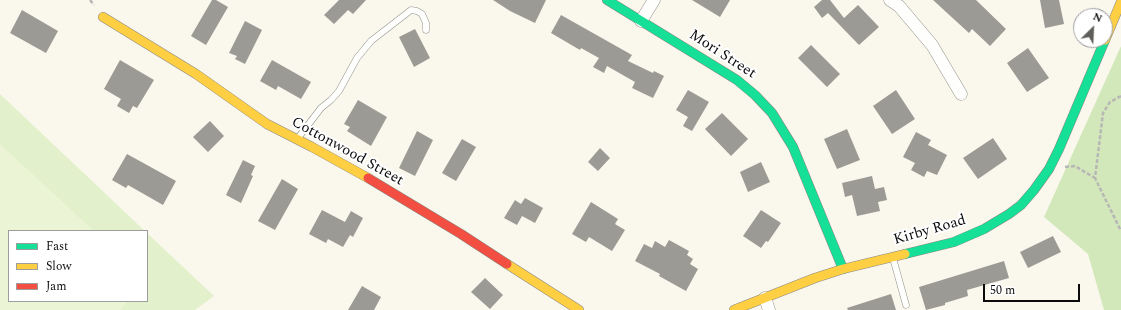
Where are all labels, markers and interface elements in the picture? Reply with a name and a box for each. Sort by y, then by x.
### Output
north arrow [1073,8,1113,48]
text: N [1090,8,1105,27]
street label: Mori Street [685,27,759,83]
street label: Cottonwood Street [288,114,406,190]
street label: Kirby Road [892,212,968,250]
legend [8,230,148,302]
text: Fast [46,237,68,256]
text: Slow [46,257,71,276]
scale bar [985,276,1082,302]
text: Jam [46,277,67,296]
text: 50 m [990,281,1015,300]

